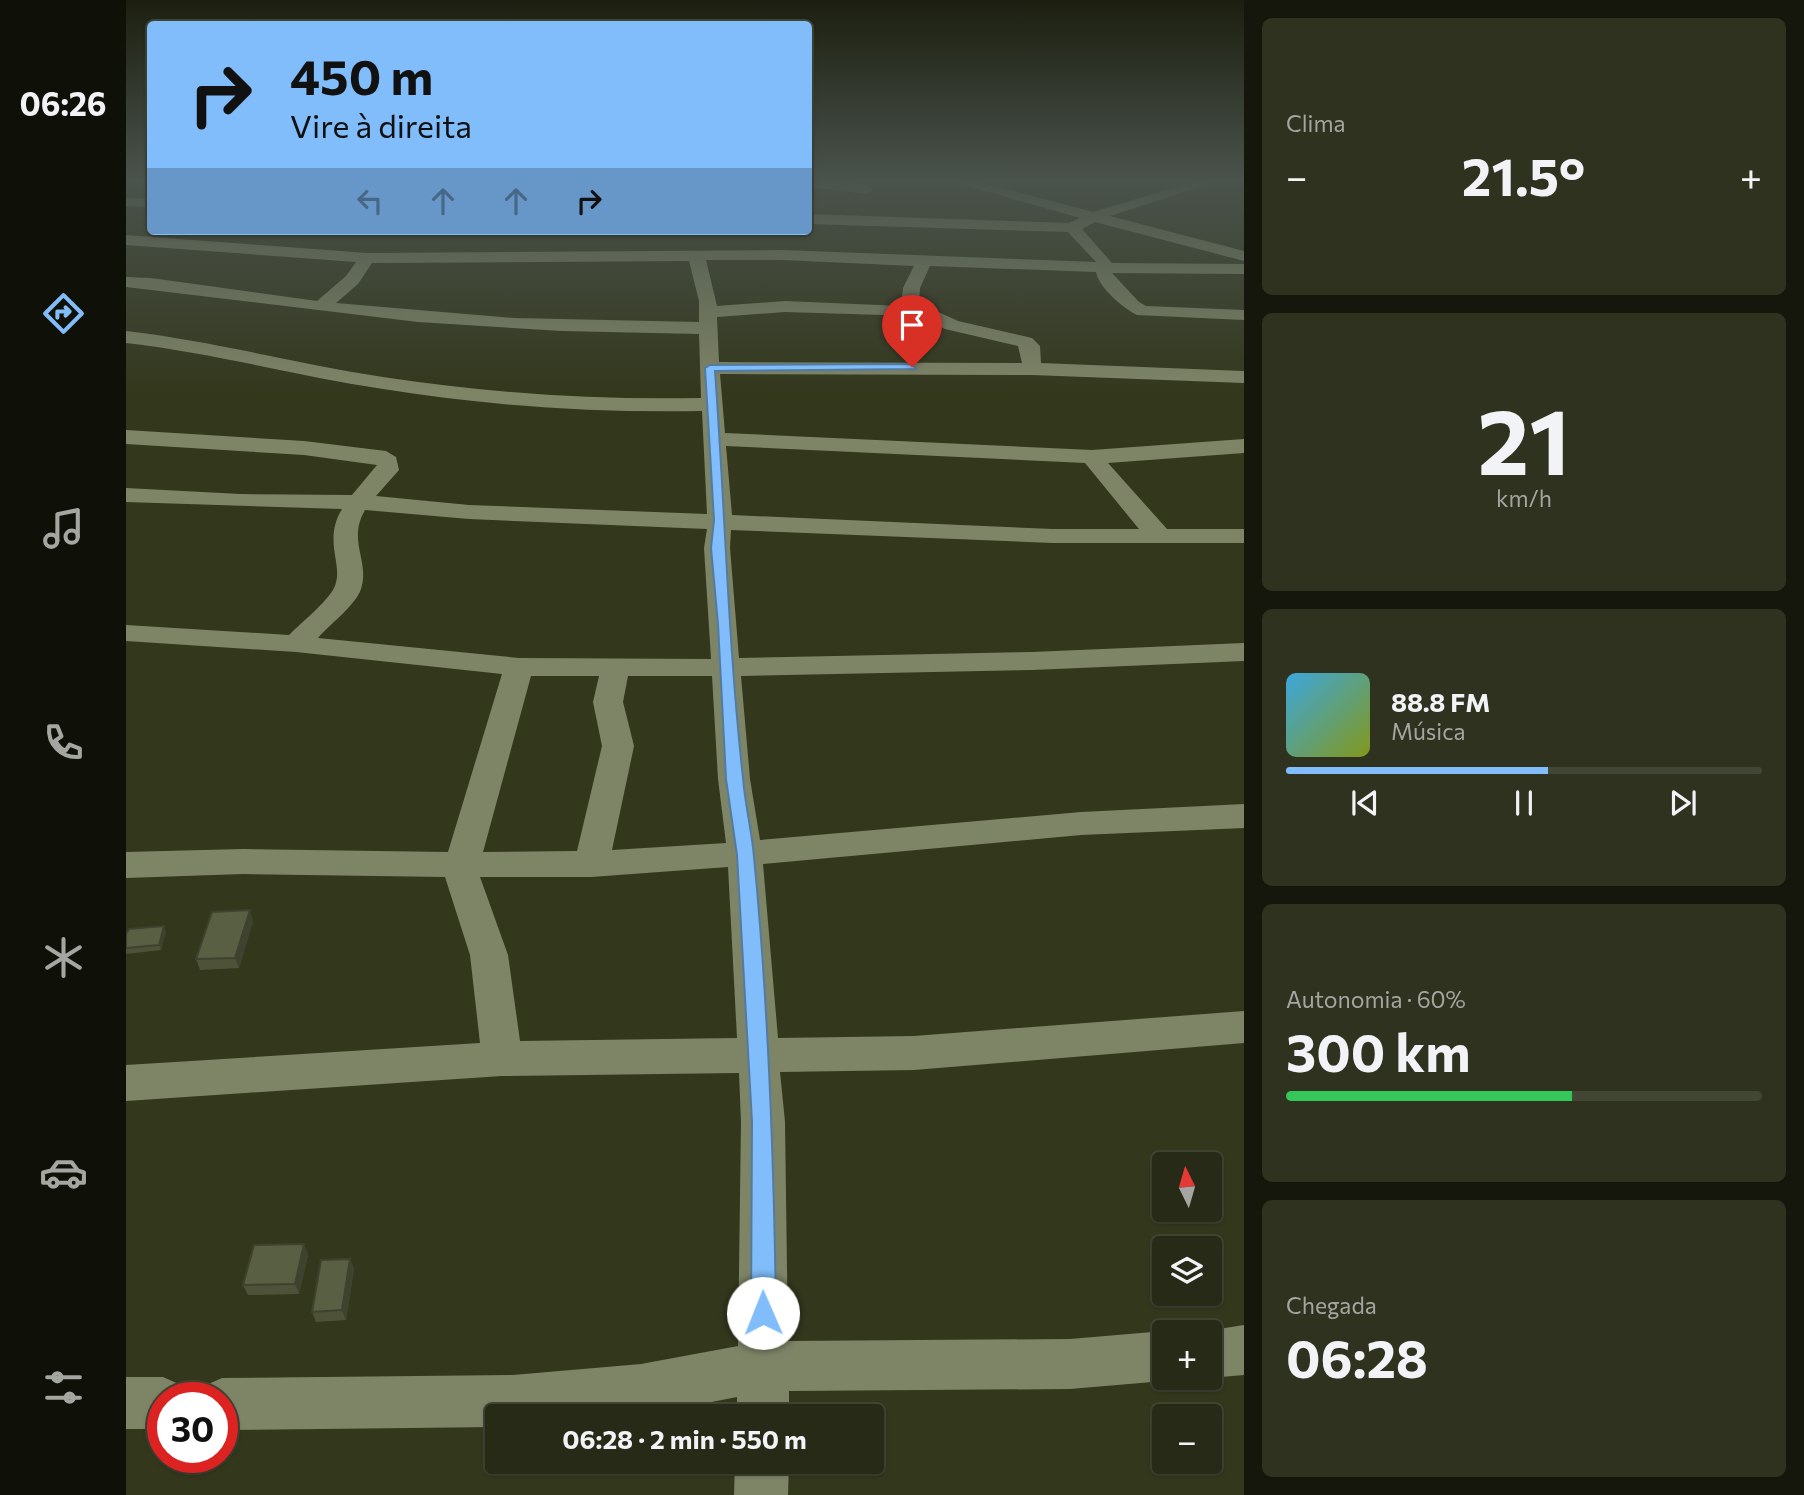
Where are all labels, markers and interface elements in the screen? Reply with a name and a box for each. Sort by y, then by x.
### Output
text: 450 m [290,45,433,105]
icon: right [175,49,266,140]
text: 06:26 [19,83,107,123]
text: Vire à direita [290,105,472,145]
text: Clima [1286,109,1346,137]
text: 21.5° [1462,143,1585,207]
text: − [1286,152,1308,199]
text: + [1740,152,1762,199]
icon: left [351,182,389,220]
icon: ahead [424,182,462,220]
icon: ahead [497,182,535,220]
icon: right [570,182,608,220]
icon: directions [39,289,88,338]
pin [882,295,942,367]
icon: arrive [893,306,931,344]
text: 21 [1478,382,1570,494]
text: km/h [1496,484,1552,512]
icon: music [39,504,88,553]
text: 88.8 FM [1391,686,1490,717]
text: Música [1391,717,1466,745]
icon: phone [39,718,88,767]
icon: previous [1346,784,1384,822]
icon: pause [1505,784,1543,822]
icon: next [1664,784,1702,822]
icon: climate [39,933,88,982]
text: Autonomia · 60% [1286,985,1466,1013]
text: 300 km [1286,1019,1471,1083]
icon: car [39,1148,88,1197]
north arrow [1152,1152,1222,1222]
map controls [1152,1152,1222,1474]
button: layers [1152,1236,1222,1306]
position arrow [726,1276,800,1350]
text: Chegada [1286,1291,1377,1319]
button: + [1152,1320,1222,1390]
text: 06:28 [1286,1325,1428,1389]
icon: filters [39,1363,88,1412]
speed limit sign: 30 [147,1382,238,1473]
button: − [1152,1404,1222,1474]
text: 06:28 · 2 min · 550 m [562,1423,807,1454]

